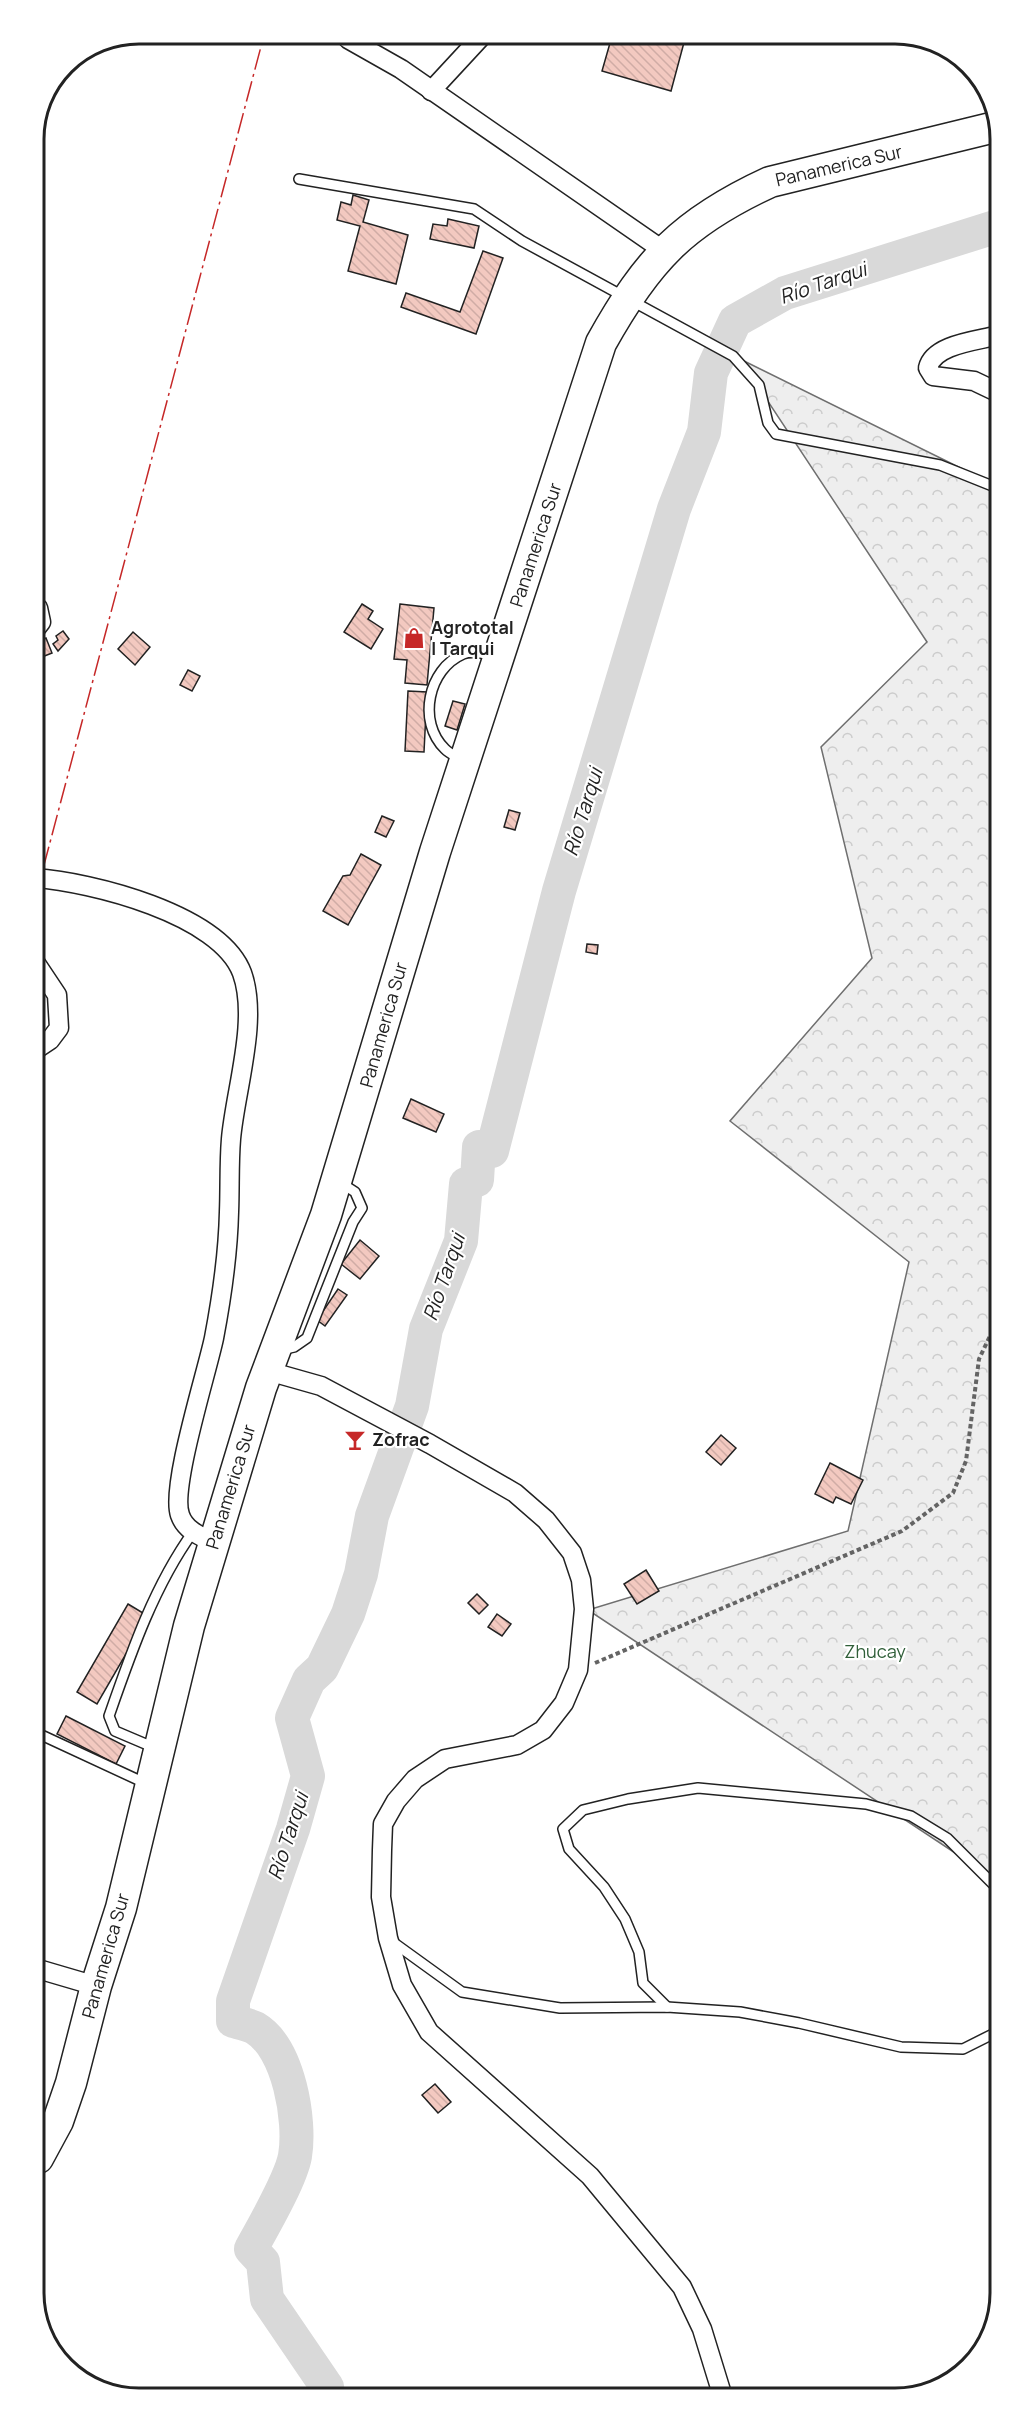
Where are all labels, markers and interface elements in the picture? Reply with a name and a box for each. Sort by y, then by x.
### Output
street label: Panamerica Sur [773,139,905,191]
water label: Río Tarqui [776,254,872,310]
street label: Panamerica Sur [504,479,567,610]
place label: Agrototal | Tarqui [431,615,514,660]
shop icon: Agrototal | Tarqui [402,626,426,650]
water label: Río Tarqui [556,762,609,859]
street label: Panamerica Sur [354,959,413,1090]
water label: Río Tarqui [416,1228,472,1324]
street label: Panamerica Sur [200,1421,261,1552]
place label: Zofrac [372,1427,430,1451]
bar icon: Zofrac [343,1428,367,1452]
park label: Zhucay [844,1639,906,1663]
water label: Río Tarqui [261,1786,315,1883]
street label: Panamerica Sur [76,1890,135,2021]

